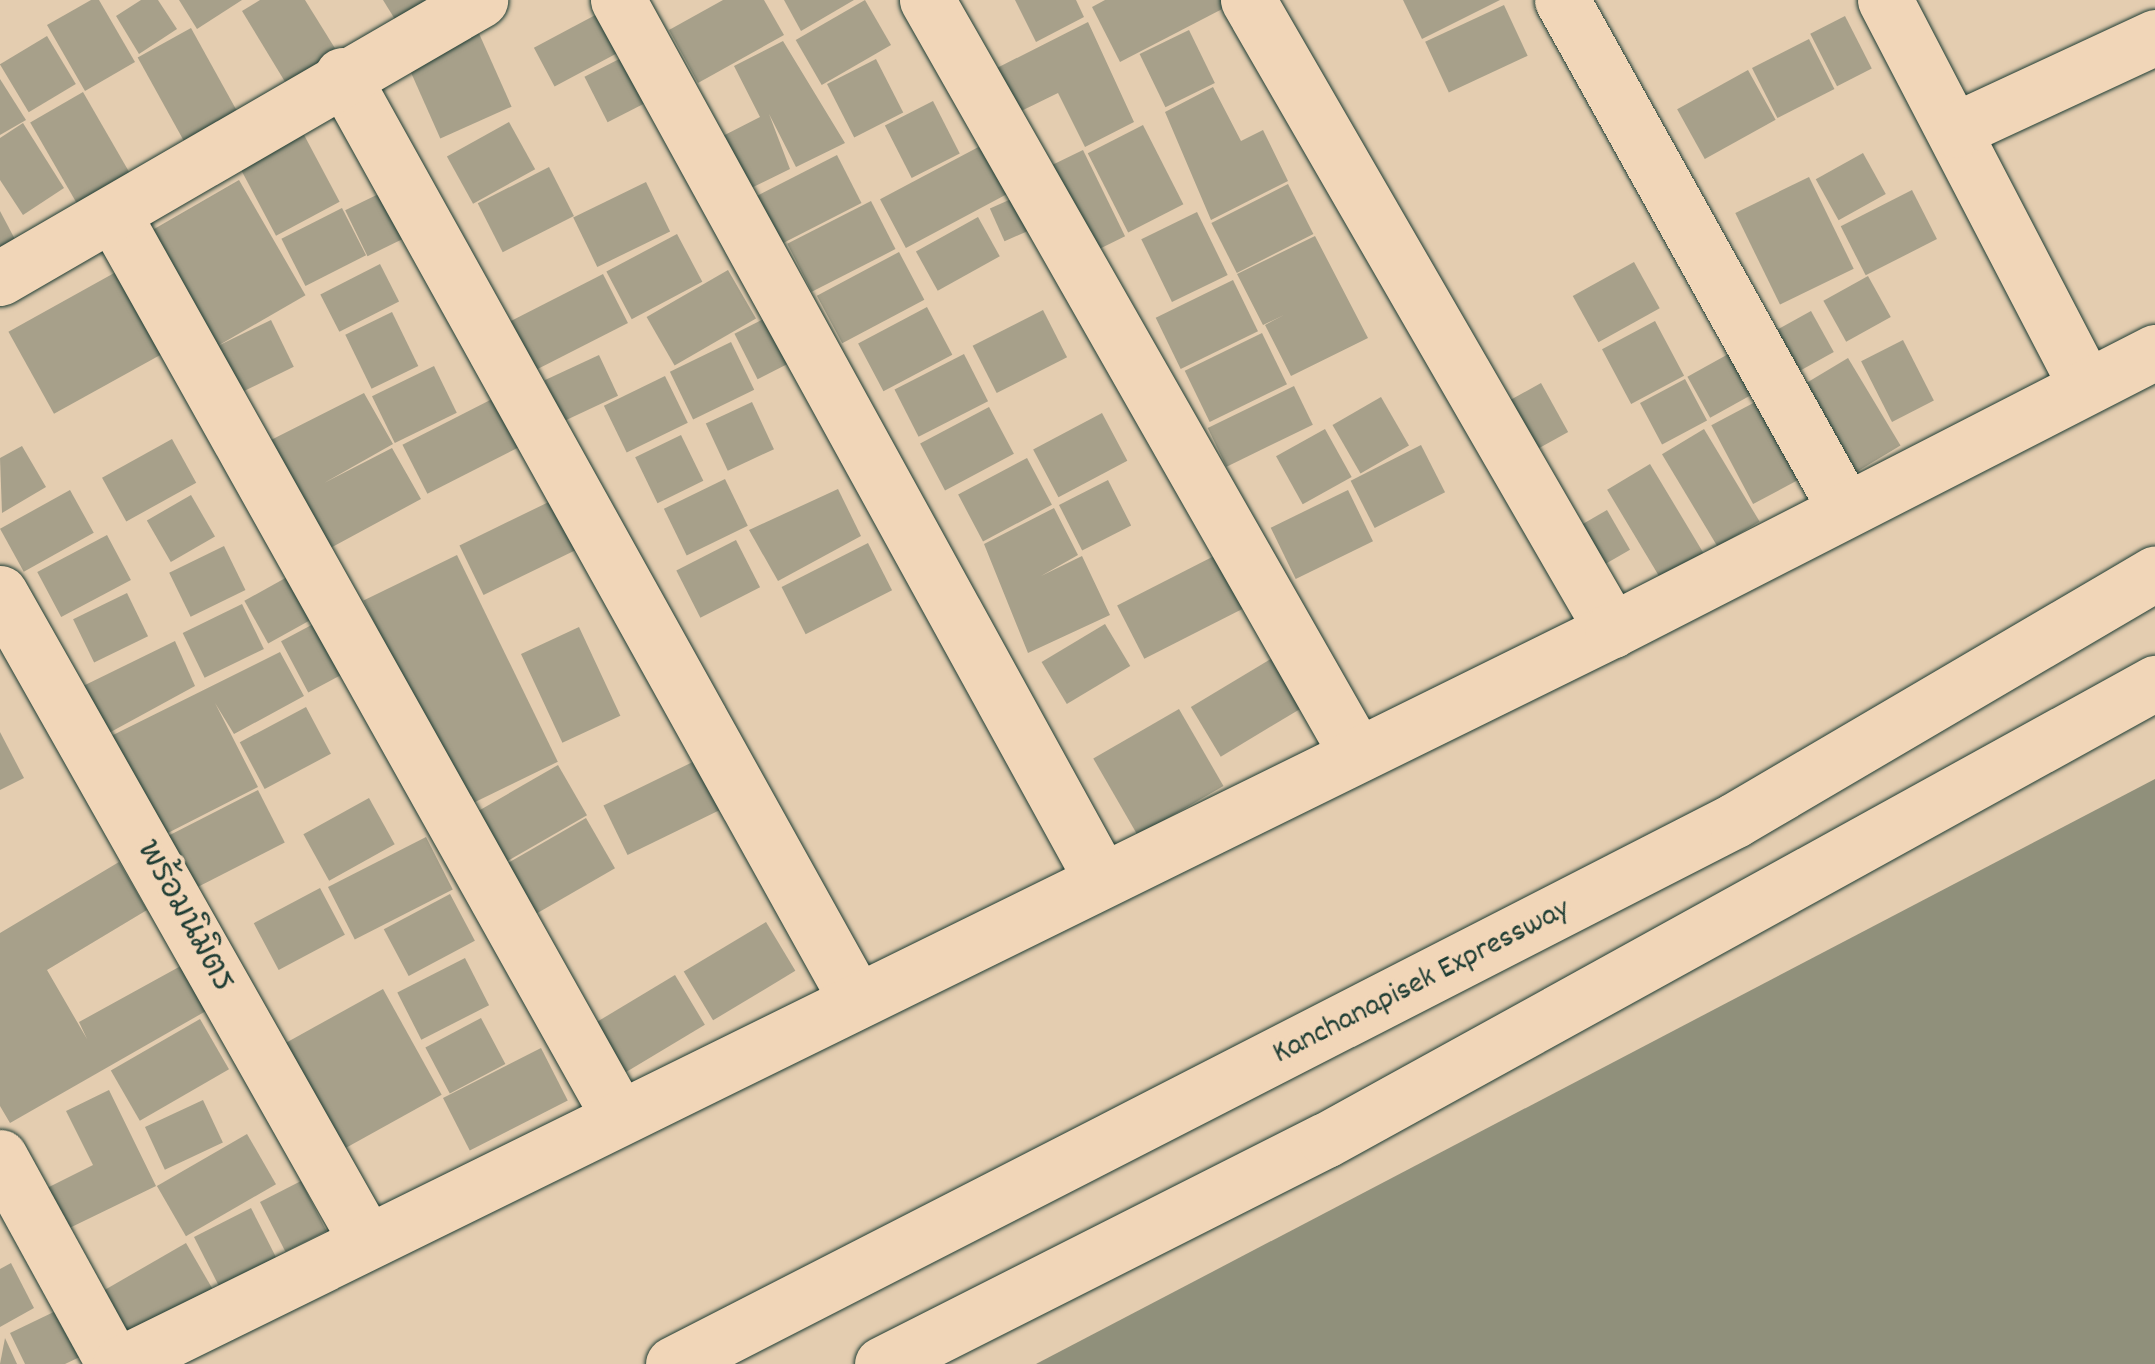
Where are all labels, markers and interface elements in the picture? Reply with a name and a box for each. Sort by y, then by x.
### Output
street label: พร้อมนิมิตร [126,835,240,999]
street label: Kanchanapisek Expressway [1267,891,1577,1075]

